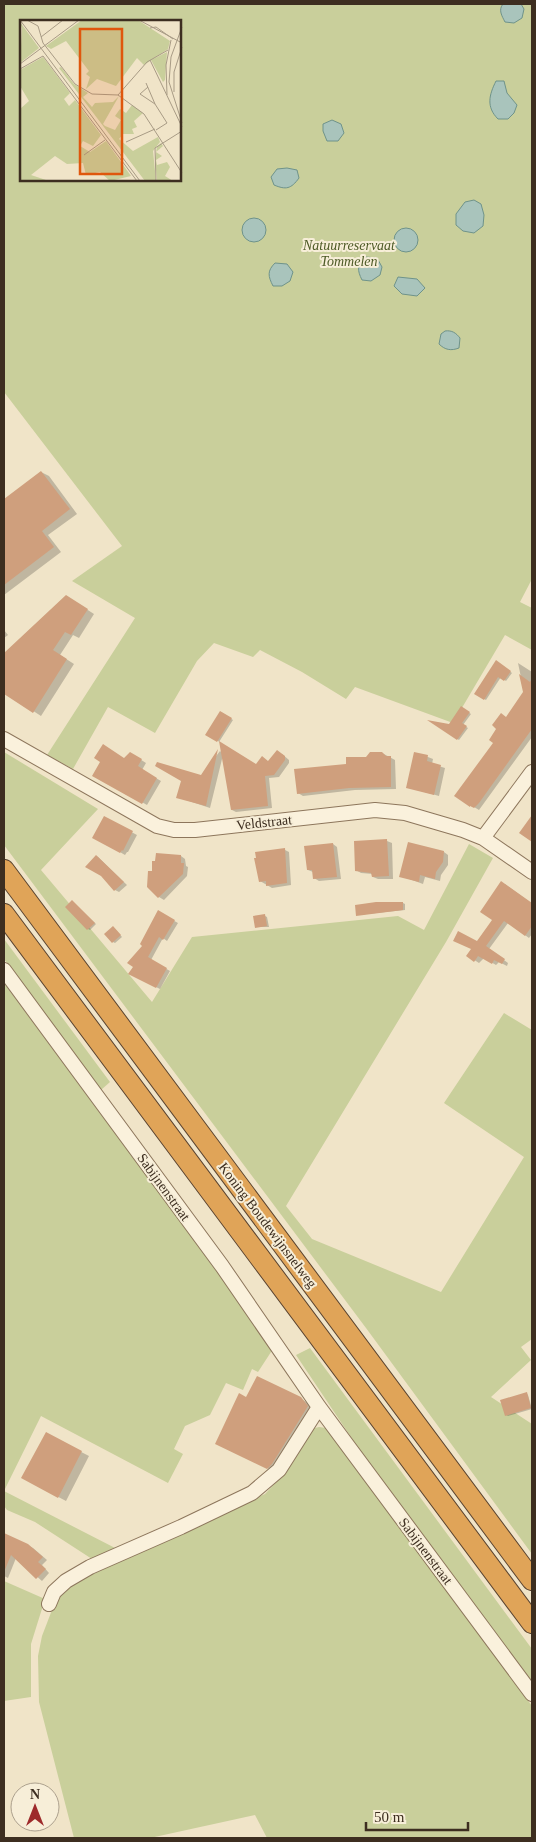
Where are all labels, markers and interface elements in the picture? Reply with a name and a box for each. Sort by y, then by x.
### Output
inset map [20,20,181,181]
park label: Natuurreservaat Tommelen [302,238,396,269]
street label: Veldstraat [235,812,293,833]
street label: Sabijnenstraat [134,1151,193,1224]
street label: Koning Boudewijnsnelweg [216,1160,320,1291]
street label: Sabijnenstraat [396,1515,456,1588]
north arrow [10,1782,60,1832]
text: N [30,1787,40,1802]
scale bar [366,1800,468,1832]
text: 50 m [374,1809,405,1825]

